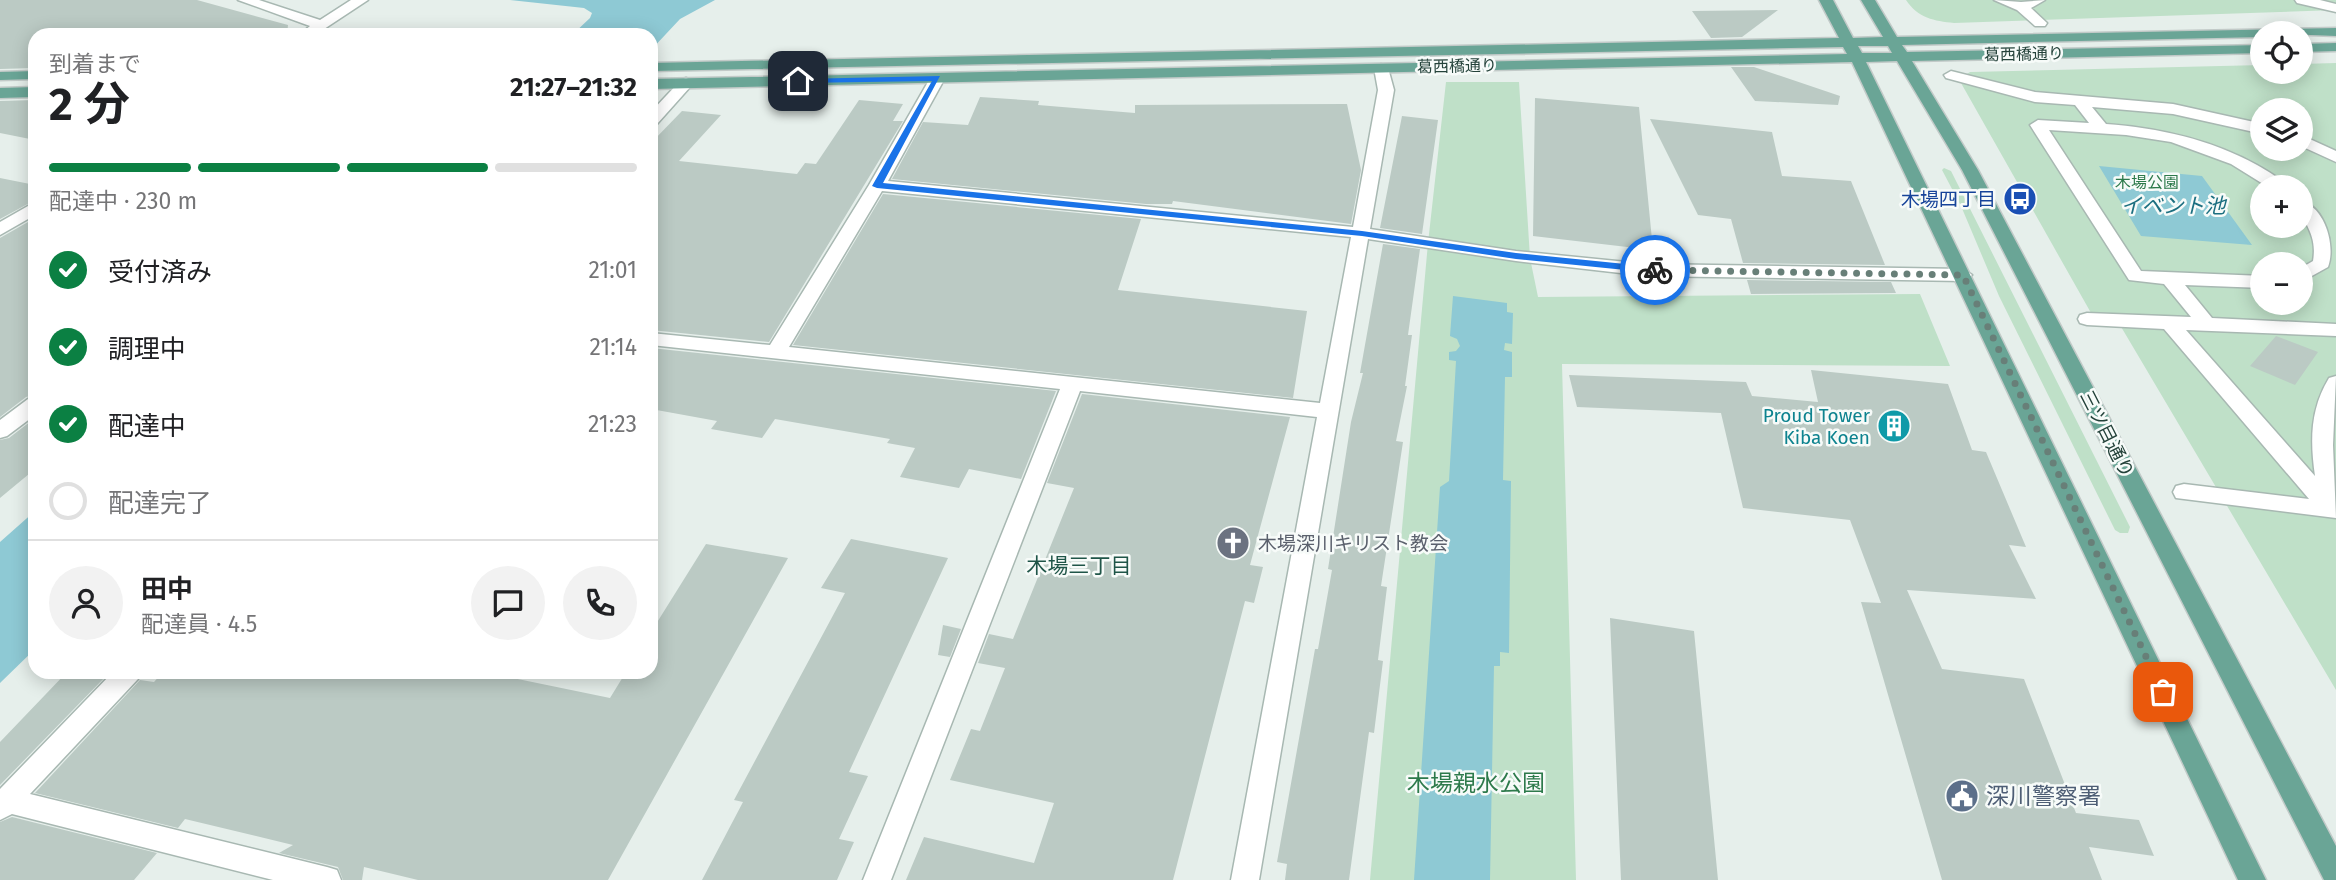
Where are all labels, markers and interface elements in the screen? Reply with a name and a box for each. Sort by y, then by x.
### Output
map controls [2250,21,2313,315]
button: locate [2250,21,2313,84]
street label: 葛西橋通り [1984,44,2064,64]
text: 到着まで [49,50,141,78]
pin [768,51,828,111]
street label: 葛西橋通り [1417,56,1497,76]
icon: home [779,62,817,100]
text: 21:27–21:32 [510,72,637,103]
text: 2 分 [49,77,130,132]
button: layers [2250,98,2313,161]
park label: 木場公園 [2115,173,2179,192]
button: + [2250,175,2313,238]
bus stop icon: 木場四丁目 [2001,180,2039,218]
text: 配達中 · 230 m [49,187,197,215]
place label: 木場四丁目 [1901,188,1996,211]
water label: イベント池 [2121,193,2227,219]
courier [1620,235,1690,305]
icon: check [49,251,87,289]
icon: bike [1636,251,1674,289]
button: − [2250,252,2313,315]
text: 21:01 [588,256,637,284]
text: 受付済み [108,257,212,288]
icon: check [49,328,87,366]
text: 21:14 [589,333,637,361]
text: 調理中 [108,334,186,365]
street label: 三ツ目通り [2075,386,2139,482]
place label: Proud Tower Kiba Koen [1763,404,1871,449]
icon: check [49,405,87,443]
building icon: Proud Tower Kiba Koen [1875,407,1913,445]
text: 21:23 [588,410,637,438]
text: 配達中 [108,411,186,442]
text: 配達完了 [108,488,212,519]
church icon: 木場深川キリスト教会 [1214,524,1252,562]
place label: 木場深川キリスト教会 [1258,532,1448,555]
district label: 木場三丁目 [1027,553,1132,579]
button: person [49,566,123,640]
button: chat [471,566,545,640]
button: phone [563,566,637,640]
text: 田中 [141,574,193,605]
text: 配達員 · 4.5 [141,610,257,638]
pin [2133,662,2193,722]
icon: bag [2144,673,2182,711]
park label: 木場親水公園 [1407,769,1545,797]
public building icon: 深川警察署 [1943,777,1981,815]
place label: 深川警察署 [1986,782,2101,810]

